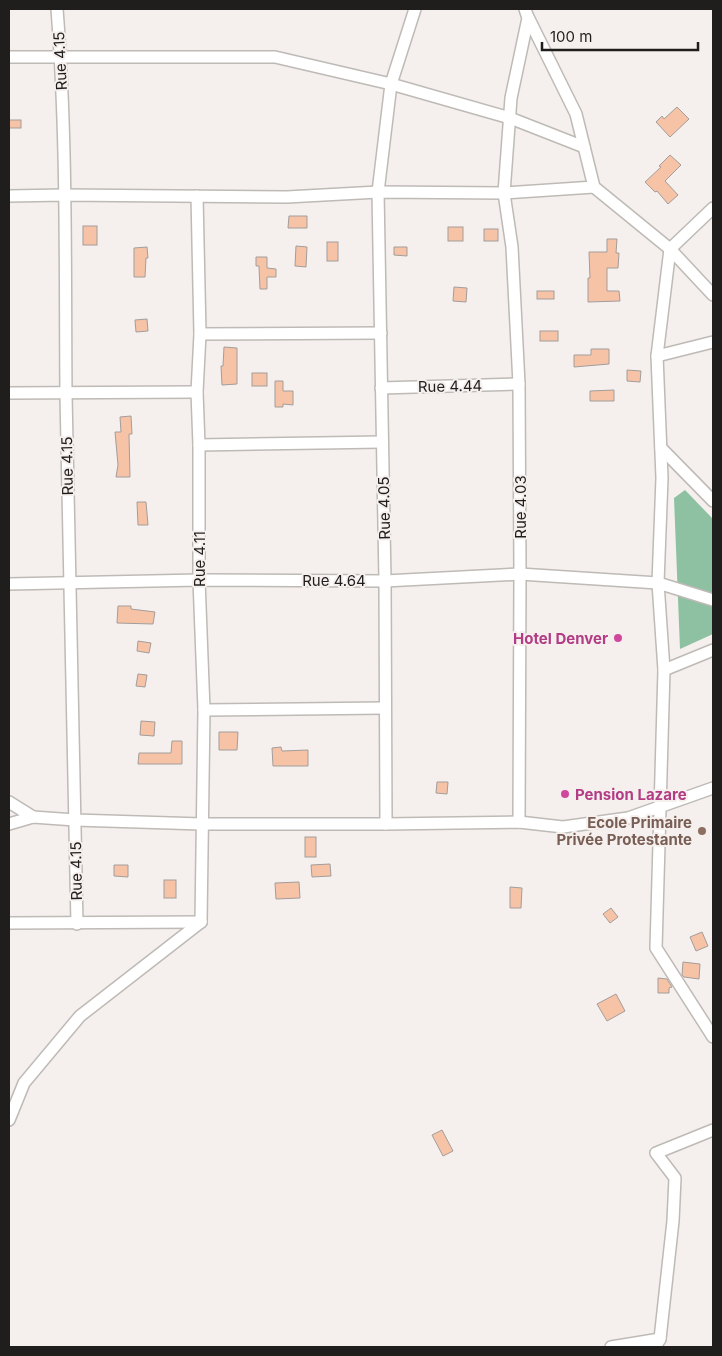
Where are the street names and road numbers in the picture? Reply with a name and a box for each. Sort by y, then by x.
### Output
street label: Rue 4.15 [49,31,71,91]
street label: Rue 4.44 [418,376,482,396]
street label: Rue 4.15 [57,436,77,496]
street label: Rue 4.03 [511,475,530,539]
street label: Rue 4.05 [374,476,394,540]
street label: Rue 4.11 [190,531,209,587]
street label: Rue 4.64 [302,571,366,590]
street label: Rue 4.15 [66,841,86,901]

